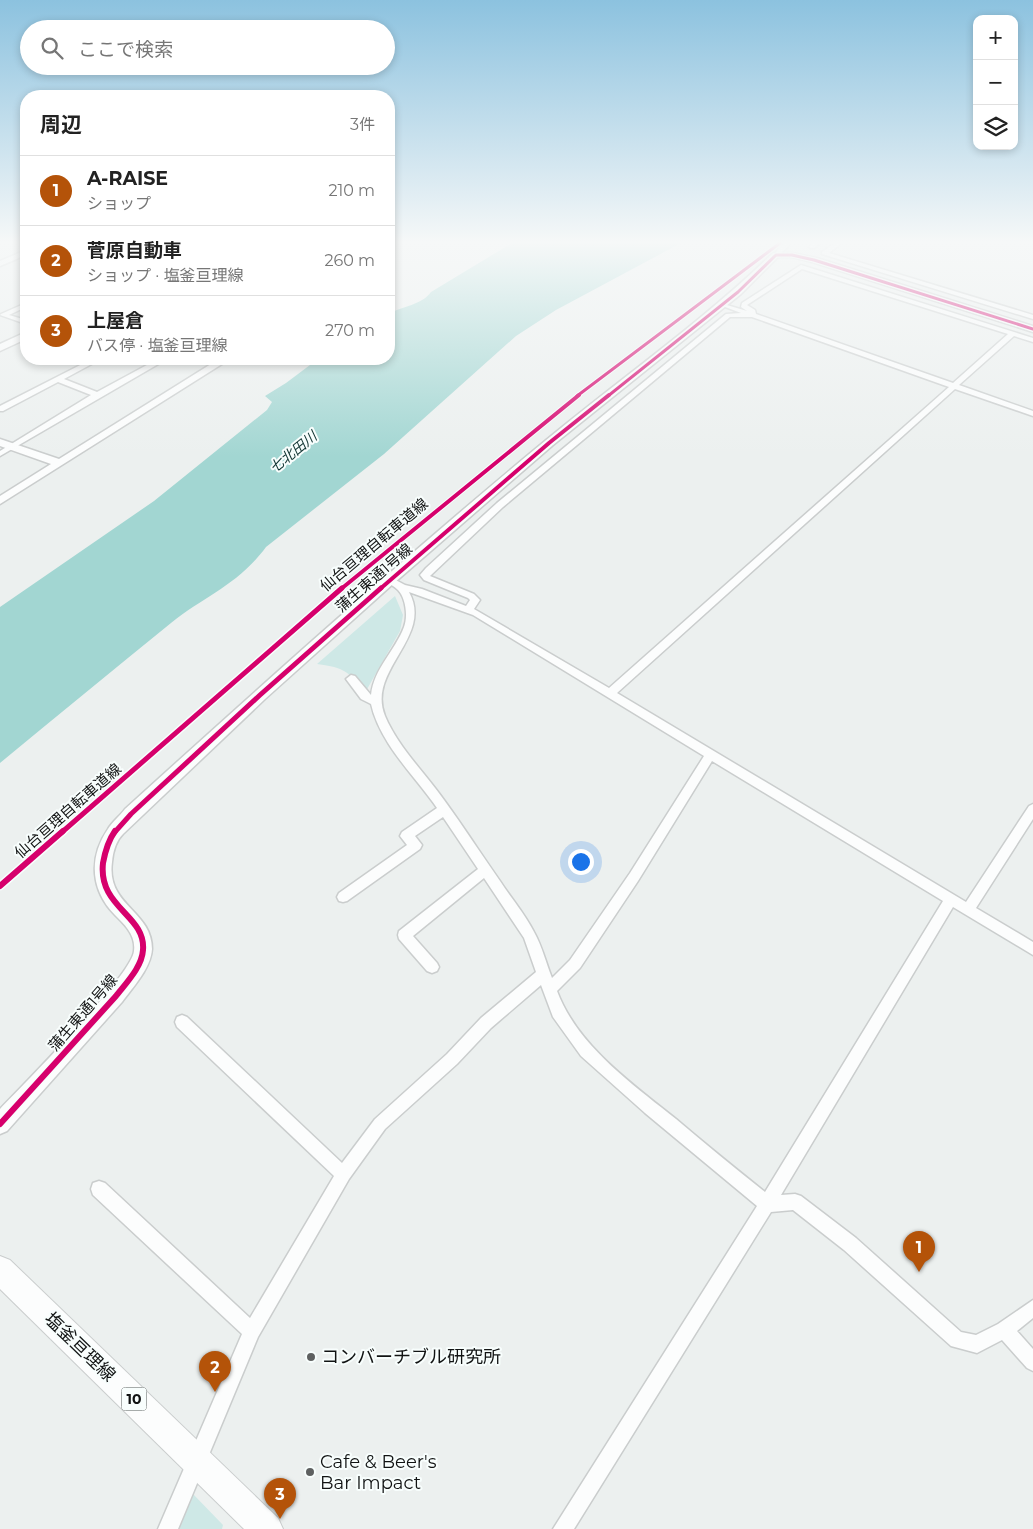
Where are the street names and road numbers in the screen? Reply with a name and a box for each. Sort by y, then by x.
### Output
street label: 仙台亘理自転車道線 [316,494,431,595]
street label: 蒲生東通1号線 [331,539,416,616]
street label: 仙台亘理自転車道線 [10,759,125,862]
street label: 蒲生東通1号線 [44,970,121,1055]
street label: 塩釜亘理線 [40,1308,120,1386]
road number: 10 [122,1388,146,1410]

